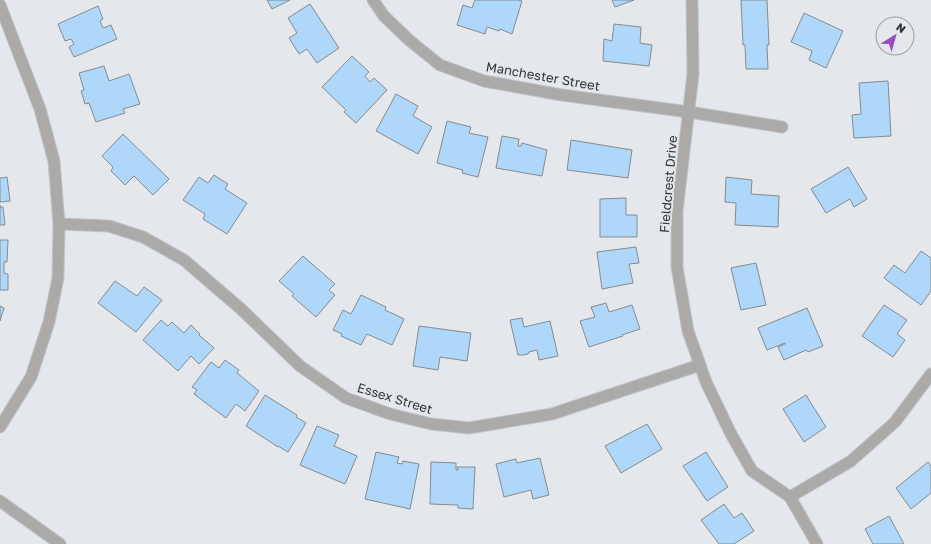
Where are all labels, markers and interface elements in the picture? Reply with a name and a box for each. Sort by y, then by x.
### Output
north arrow [875,16,915,56]
text: N [894,20,909,35]
street label: Manchester Street [485,58,601,94]
street label: Fieldcrest Drive [656,135,680,233]
street label: Essex Street [355,379,435,417]

